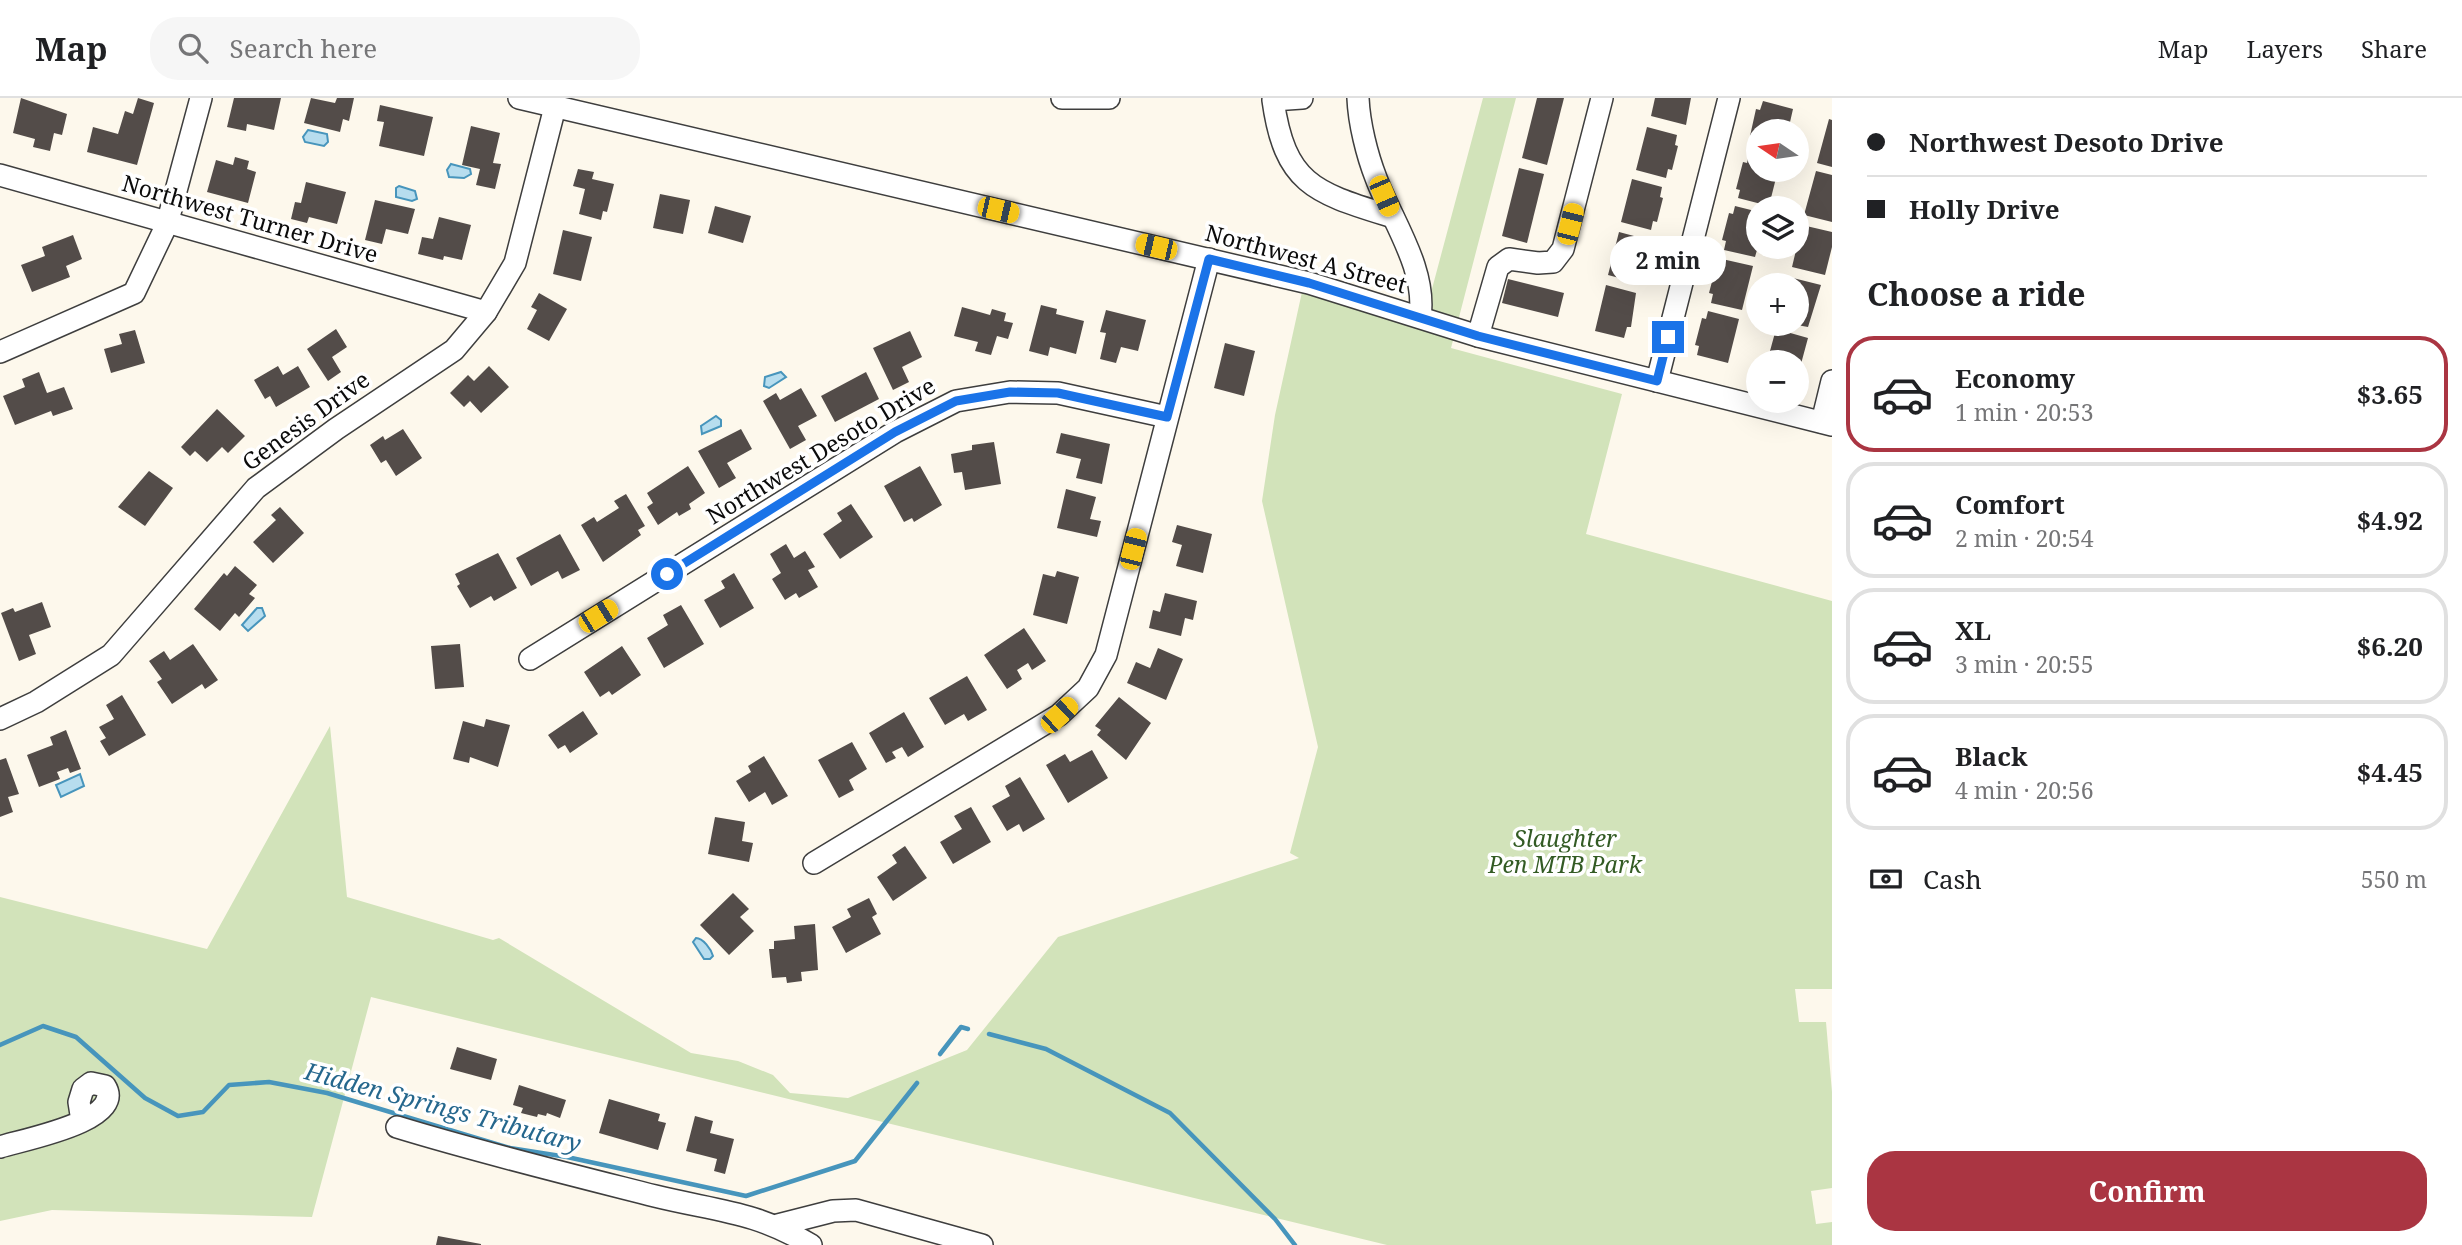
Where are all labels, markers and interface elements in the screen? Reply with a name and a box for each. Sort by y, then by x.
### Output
search box [150,17,640,80]
text: Map [35,26,108,71]
icon: search [174,29,212,67]
text: Search here [230,30,377,66]
text: Map [2158,32,2209,65]
text: Layers [2247,32,2323,65]
text: Share [2361,32,2427,65]
north arrow [1746,119,1810,182]
map controls [1746,119,1809,413]
text: Northwest Desoto Drive [1909,124,2224,160]
street label: Northwest Turner Drive [119,166,382,270]
car [1367,173,1402,219]
text: Holly Drive [1909,191,2060,227]
car [976,195,1021,225]
button: layers [1746,196,1809,259]
car [1555,201,1586,247]
street label: Northwest A Street [1202,216,1411,300]
car [1134,232,1179,262]
callout: 2 min [1610,236,1726,285]
text: 2 min [1635,244,1701,276]
text: Choose a ride [1867,272,2086,315]
button: + [1746,273,1809,336]
route end [1652,321,1684,353]
button: − [1746,350,1809,413]
text: Economy [1955,360,2075,396]
street label: Genesis Drive [235,363,376,477]
icon: car [1871,363,1934,426]
street label: Northwest Desoto Drive [700,369,941,531]
text: $3.65 [2357,376,2423,412]
text: 1 min · 20:53 [1955,396,2093,428]
text: Comfort [1955,486,2065,522]
icon: car [1871,489,1934,552]
text: $4.92 [2357,502,2423,538]
text: 2 min · 20:54 [1955,522,2093,554]
car [1118,526,1149,572]
route start [651,558,683,590]
car [575,596,622,636]
text: XL [1955,612,1991,648]
icon: car [1871,615,1934,678]
text: $6.20 [2357,628,2423,664]
text: 3 min · 20:55 [1955,648,2093,680]
car [1037,693,1082,737]
text: Black [1955,738,2028,774]
icon: car [1871,741,1934,804]
text: $4.45 [2357,754,2423,790]
text: 4 min · 20:56 [1955,774,2093,806]
park label: Slaughter Pen MTB Park [1487,822,1643,880]
icon: cash [1867,860,1905,898]
text: Cash [1923,861,1982,897]
text: 550 m [2361,863,2427,895]
water label: Hidden Springs Tributary [301,1053,585,1159]
button: Confirm [1867,1151,2427,1231]

